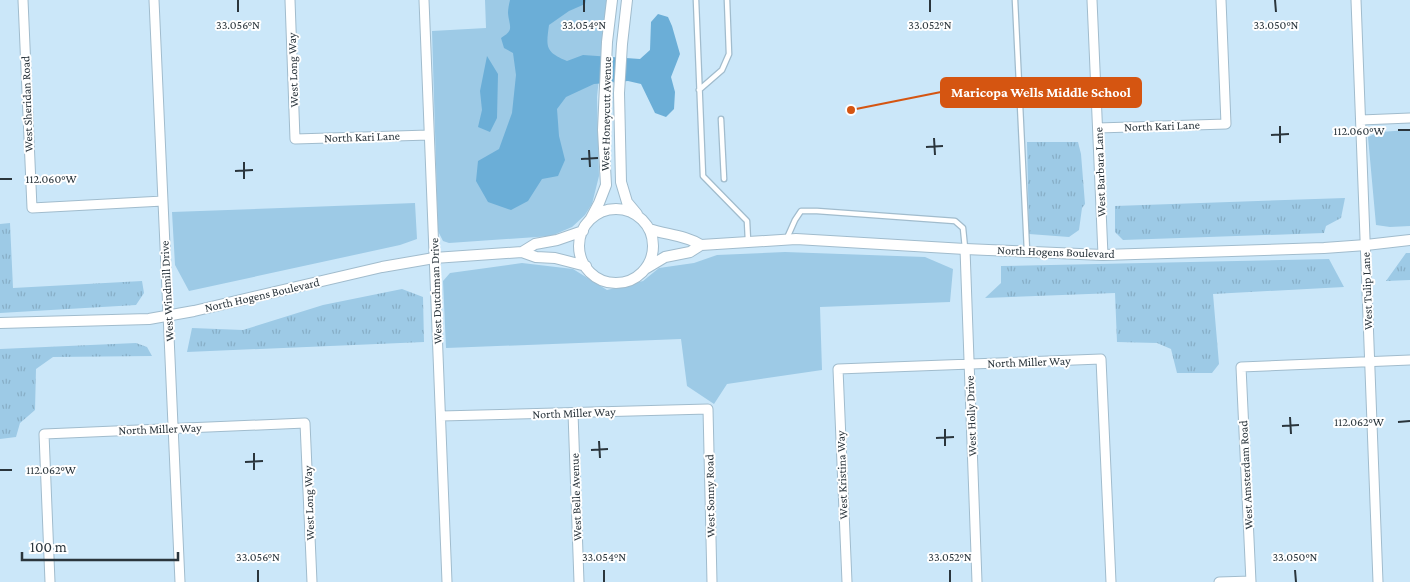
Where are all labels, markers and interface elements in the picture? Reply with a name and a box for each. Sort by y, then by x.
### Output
text: 33.056°N [216,18,260,32]
text: 33.054°N [562,18,606,32]
text: 33.052°N [908,18,952,32]
text: 33.050°N [1253,18,1299,32]
street label: West Long Way [285,32,301,108]
street label: West Sheridan Road [18,55,36,152]
street label: West Honeycutt Avenue [598,57,614,171]
callout: Maricopa Wells Middle School [941,78,1141,107]
text: Maricopa Wells Middle School [951,84,1131,100]
street label: North Kari Lane [1124,118,1200,134]
text: 112.060°W [1333,124,1385,138]
street label: West Barbara Lane [1091,127,1109,217]
street label: North Kari Lane [324,129,400,145]
text: 112.060°W [25,172,77,186]
street label: West Dutchman Drive [427,238,445,344]
street label: West Windmill Drive [157,240,177,342]
street label: North Hogens Boulevard [997,243,1116,261]
street label: West Tulip Lane [1359,252,1375,330]
street label: North Hogens Boulevard [203,275,322,315]
street label: North Miller Way [987,354,1071,370]
street label: West Holly Drive [963,375,979,457]
street label: North Miller Way [532,405,616,421]
text: 112.062°W [1334,415,1384,429]
street label: West Amsterdam Road [1236,419,1256,530]
street label: North Miller Way [118,421,202,437]
street label: West Kristina Way [833,430,851,520]
street label: West Belle Avenue [567,453,585,541]
street label: West Sonny Road [702,454,718,538]
text: 112.062°W [26,463,76,477]
street label: West Long Way [301,465,317,541]
scale bar [22,530,179,562]
text: 100 m [30,539,67,555]
text: 33.056°N [236,550,280,564]
text: 33.054°N [582,550,626,564]
text: 33.052°N [928,550,972,564]
text: 33.050°N [1272,550,1318,564]

